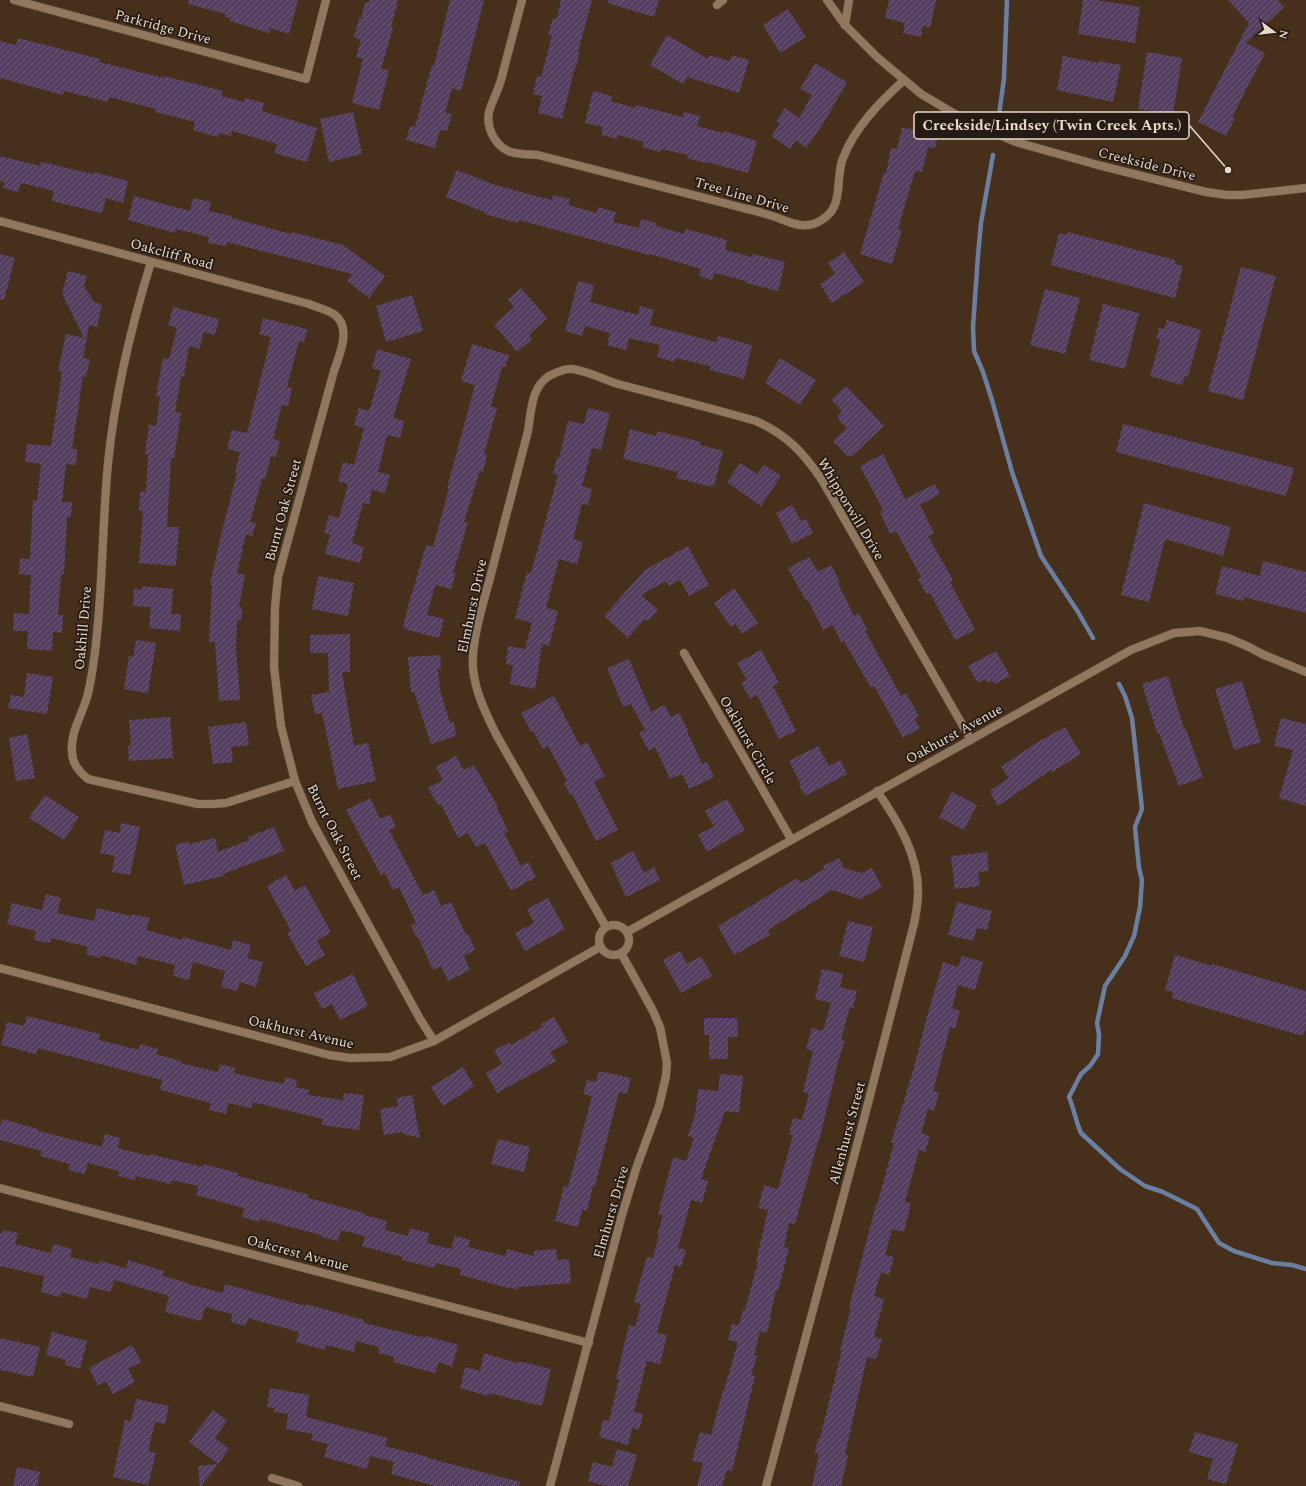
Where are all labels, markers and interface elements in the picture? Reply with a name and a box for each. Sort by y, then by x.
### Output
street label: Parkridge Drive [113,4,214,50]
north arrow [1254,12,1294,52]
text: N [1274,28,1293,41]
callout: Creekside/Lindsey (Twin Creek Apts.) [914,112,1189,139]
text: Creekside/Lindsey (Twin Creek Apts.) [922,114,1182,137]
street label: Creekside Drive [1096,142,1198,186]
street label: Tree Line Drive [692,171,792,219]
street label: Oakcliff Road [128,233,216,275]
street label: Whipporwill Drive [812,454,890,564]
street label: Burnt Oak Street [259,456,307,564]
street label: Elmhurst Drive [452,557,492,655]
street label: Oakhill Drive [69,585,97,671]
street label: Oakhurst Circle [714,692,782,788]
street label: Oakhurst Avenue [902,699,1006,769]
street label: Burnt Oak Street [302,780,368,884]
street label: Oakhurst Avenue [246,1010,356,1054]
street label: Allenhurst Street [823,1079,871,1187]
street label: Elmhurst Drive [588,1163,634,1261]
street label: Oakcrest Avenue [244,1229,352,1277]

